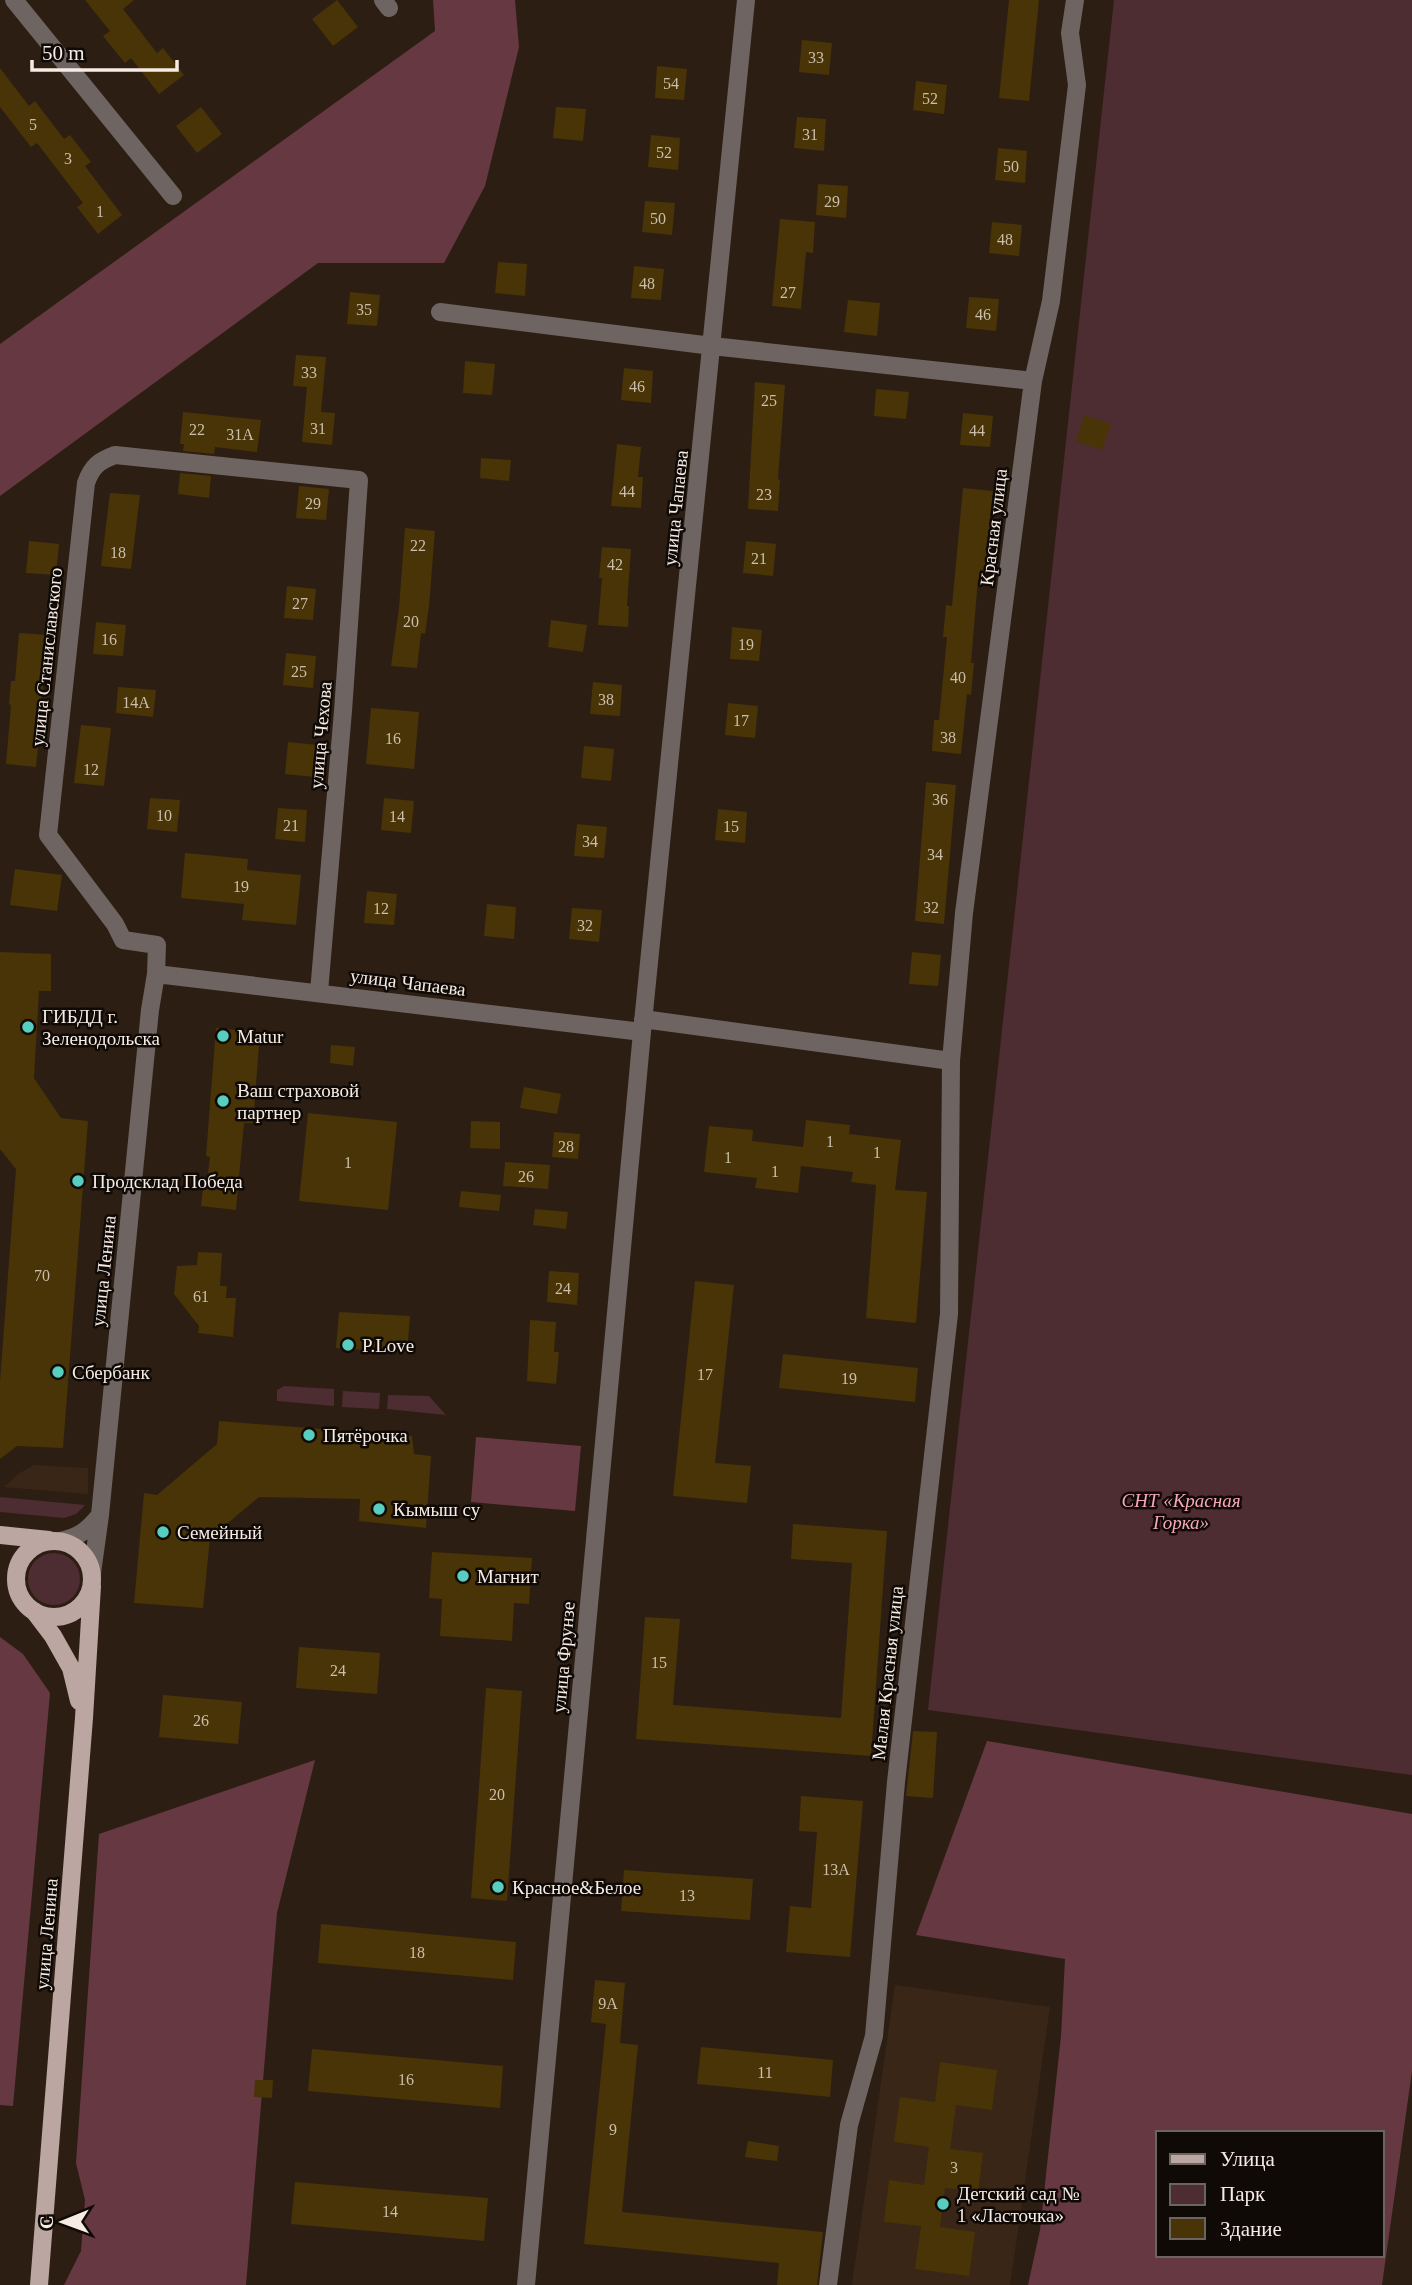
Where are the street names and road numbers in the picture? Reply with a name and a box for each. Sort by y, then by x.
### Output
street label: улица Чапаева [659,449,692,567]
street label: Красная улица [976,467,1011,587]
street label: улица Станиславского [27,567,66,747]
street label: улица Чехова [305,680,336,790]
street label: улица Чапаева [349,965,468,1000]
street label: улица Ленина [87,1214,120,1328]
street label: Малая Красная улица [868,1584,907,1761]
street label: улица Фрунзе [548,1601,579,1714]
street label: улица Ленина [31,1877,62,1991]

